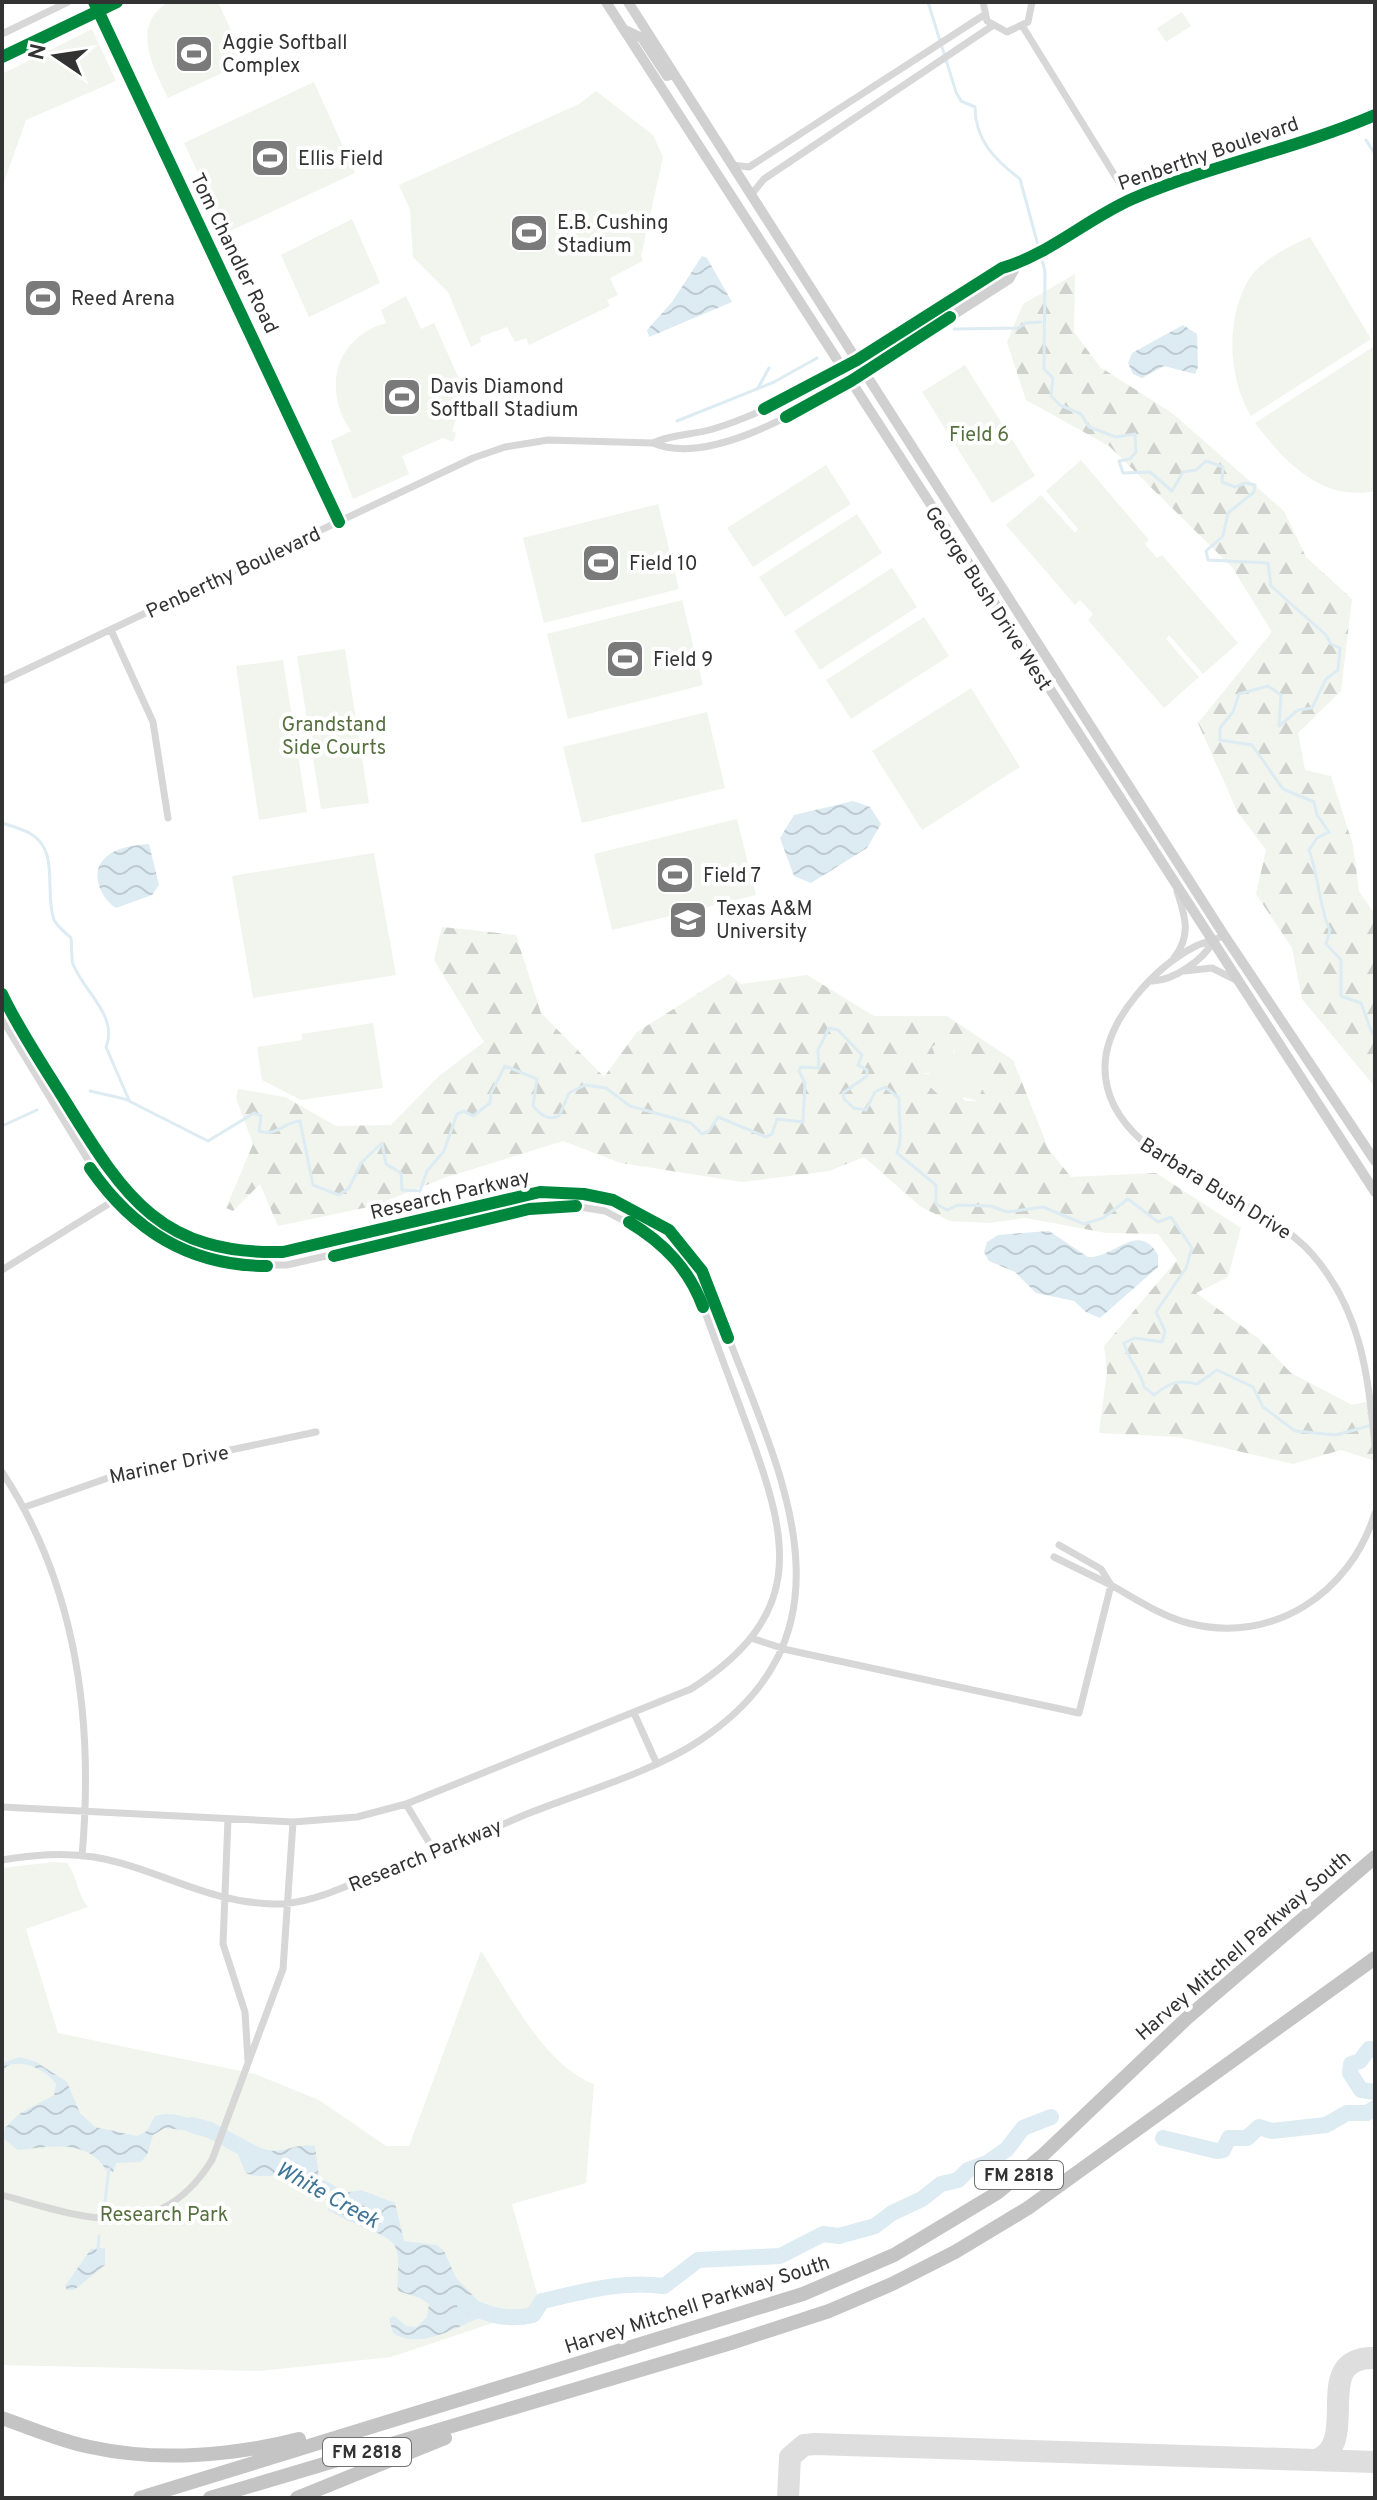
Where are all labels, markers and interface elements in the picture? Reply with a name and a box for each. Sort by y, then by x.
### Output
north arrow [16,16,96,96]
place label: Aggie Softball Complex [222,31,347,80]
sports icon: Aggie Softball Complex [173,33,215,75]
text: N [24,41,54,63]
street label: Penberthy Boulevard [1115,112,1303,198]
sports icon: Ellis Field [249,137,291,179]
place label: Ellis Field [298,147,383,173]
street label: Tom Chandler Road [183,169,283,338]
place label: E.B. Cushing Stadium [557,211,668,260]
sports icon: E.B. Cushing Stadium [508,212,550,254]
sports icon: Reed Arena [22,277,64,319]
place label: Reed Arena [71,287,175,313]
place label: Davis Diamond Softball Stadium [430,375,578,424]
sports icon: Davis Diamond Softball Stadium [381,376,423,418]
park label: Field 6 [949,423,1009,449]
street label: George Bush Drive West [918,502,1057,696]
street label: Penberthy Boulevard [142,522,325,626]
sports icon: Field 10 [580,542,622,584]
place label: Field 10 [629,552,698,578]
sports icon: Field 9 [604,638,646,680]
place label: Field 9 [653,648,713,674]
park label: Grandstand Side Courts [282,713,386,762]
sports icon: Field 7 [654,854,696,896]
place label: Field 7 [703,864,761,890]
place label: Texas A&M University [716,897,813,946]
school or university icon: Texas A&M University [667,899,709,941]
street label: Barbara Bush Drive [1134,1133,1296,1247]
street label: Research Parkway [368,1165,533,1227]
street label: Mariner Drive [107,1441,231,1491]
street label: Research Parkway [345,1814,506,1900]
street label: Harvey Mitchell Parkway South [1131,1846,1357,2047]
water label: White Creek [270,2157,384,2236]
road number: FM 2818 [975,2161,1063,2189]
park label: Research Park [100,2203,228,2229]
street label: Harvey Mitchell Parkway South [562,2251,833,2361]
road number: FM 2818 [323,2438,411,2466]

